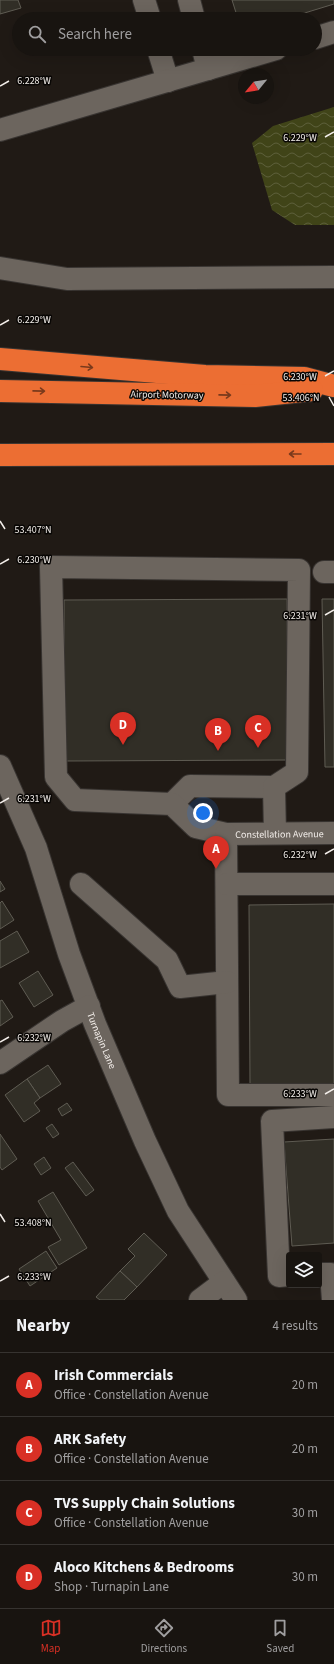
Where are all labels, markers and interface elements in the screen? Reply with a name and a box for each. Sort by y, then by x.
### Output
search box [12,12,322,56]
icon: search [26,23,48,45]
text: Search here [58,24,132,45]
north arrow [238,68,274,104]
text: 6.228°W [17,74,51,88]
text: 6.229°W [283,131,317,145]
text: 6.229°W [17,313,51,327]
one-way arrow [80,363,93,370]
text: 6.230°W [283,370,317,384]
street label: Airport Motorway [130,387,204,403]
one-way arrow [32,388,45,395]
one-way arrow [218,391,231,399]
text: 53.406°N [282,391,320,405]
one-way arrow [289,450,302,458]
text: 53.407°N [14,523,52,537]
text: 6.230°W [17,553,51,567]
text: 6.231°W [283,609,317,623]
pin: D [110,712,136,745]
pin: C [245,715,271,748]
pin: B [205,718,231,751]
text: 6.231°W [17,792,51,806]
your location [193,803,213,823]
street label: Constellation Avenue [235,827,324,842]
pin: A [203,836,229,869]
text: 6.232°W [283,848,317,862]
street label: Turnapin Lane [83,1010,119,1071]
text: 6.232°W [17,1031,51,1045]
text: 6.233°W [283,1087,317,1101]
text: 53.408°N [14,1216,52,1230]
map controls [286,1252,322,1288]
button: layers [286,1252,322,1288]
text: 6.233°W [17,1270,51,1284]
text: Nearby [16,1314,70,1338]
text: 4 results [273,1317,318,1335]
text: Irish Commercials [54,1365,173,1386]
text: A [25,1376,33,1394]
text: 20 m [292,1376,318,1394]
text: Office · Constellation Avenue [54,1386,209,1404]
text: ARK Safety [54,1429,126,1450]
text: B [25,1440,33,1458]
text: 20 m [292,1440,318,1458]
text: Office · Constellation Avenue [54,1450,209,1468]
text: TVS Supply Chain Solutions [54,1493,235,1514]
text: C [25,1504,33,1522]
text: 30 m [292,1504,318,1522]
text: Office · Constellation Avenue [54,1514,209,1532]
text: Aloco Kitchens & Bedrooms [54,1557,234,1578]
text: D [25,1568,33,1586]
text: 30 m [292,1568,318,1586]
text: Shop · Turnapin Lane [54,1578,169,1596]
tab: Map [40,1617,62,1656]
tab: Directions [141,1617,187,1656]
tab: Saved [266,1617,294,1656]

